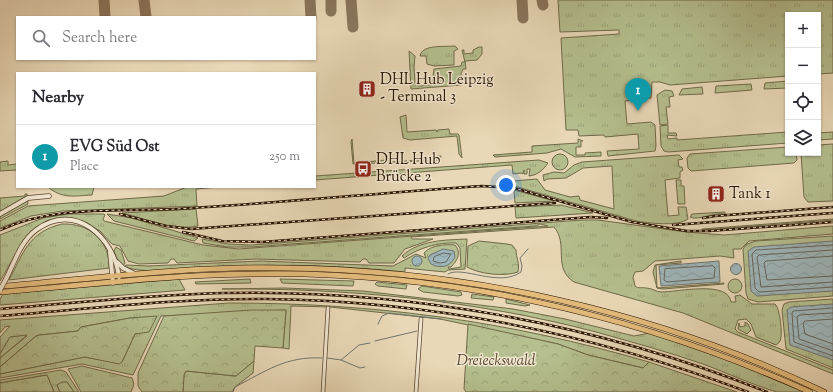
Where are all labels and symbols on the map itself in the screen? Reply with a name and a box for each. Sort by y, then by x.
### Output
place label: DHL Hub Leipzig - Terminal 3 [380,70,493,108]
pin: 1 [625,78,651,111]
building icon: DHL Hub Leipzig - Terminal 3 [357,79,377,99]
place label: DHL Hub Brücke 2 [376,150,441,188]
bus stop icon: DHL Hub Brücke 2 [353,159,373,179]
your location [496,175,516,195]
building icon: Tank 1 [706,184,726,204]
place label: Tank 1 [729,184,770,205]
park label: Dreieckswald [457,351,536,372]

